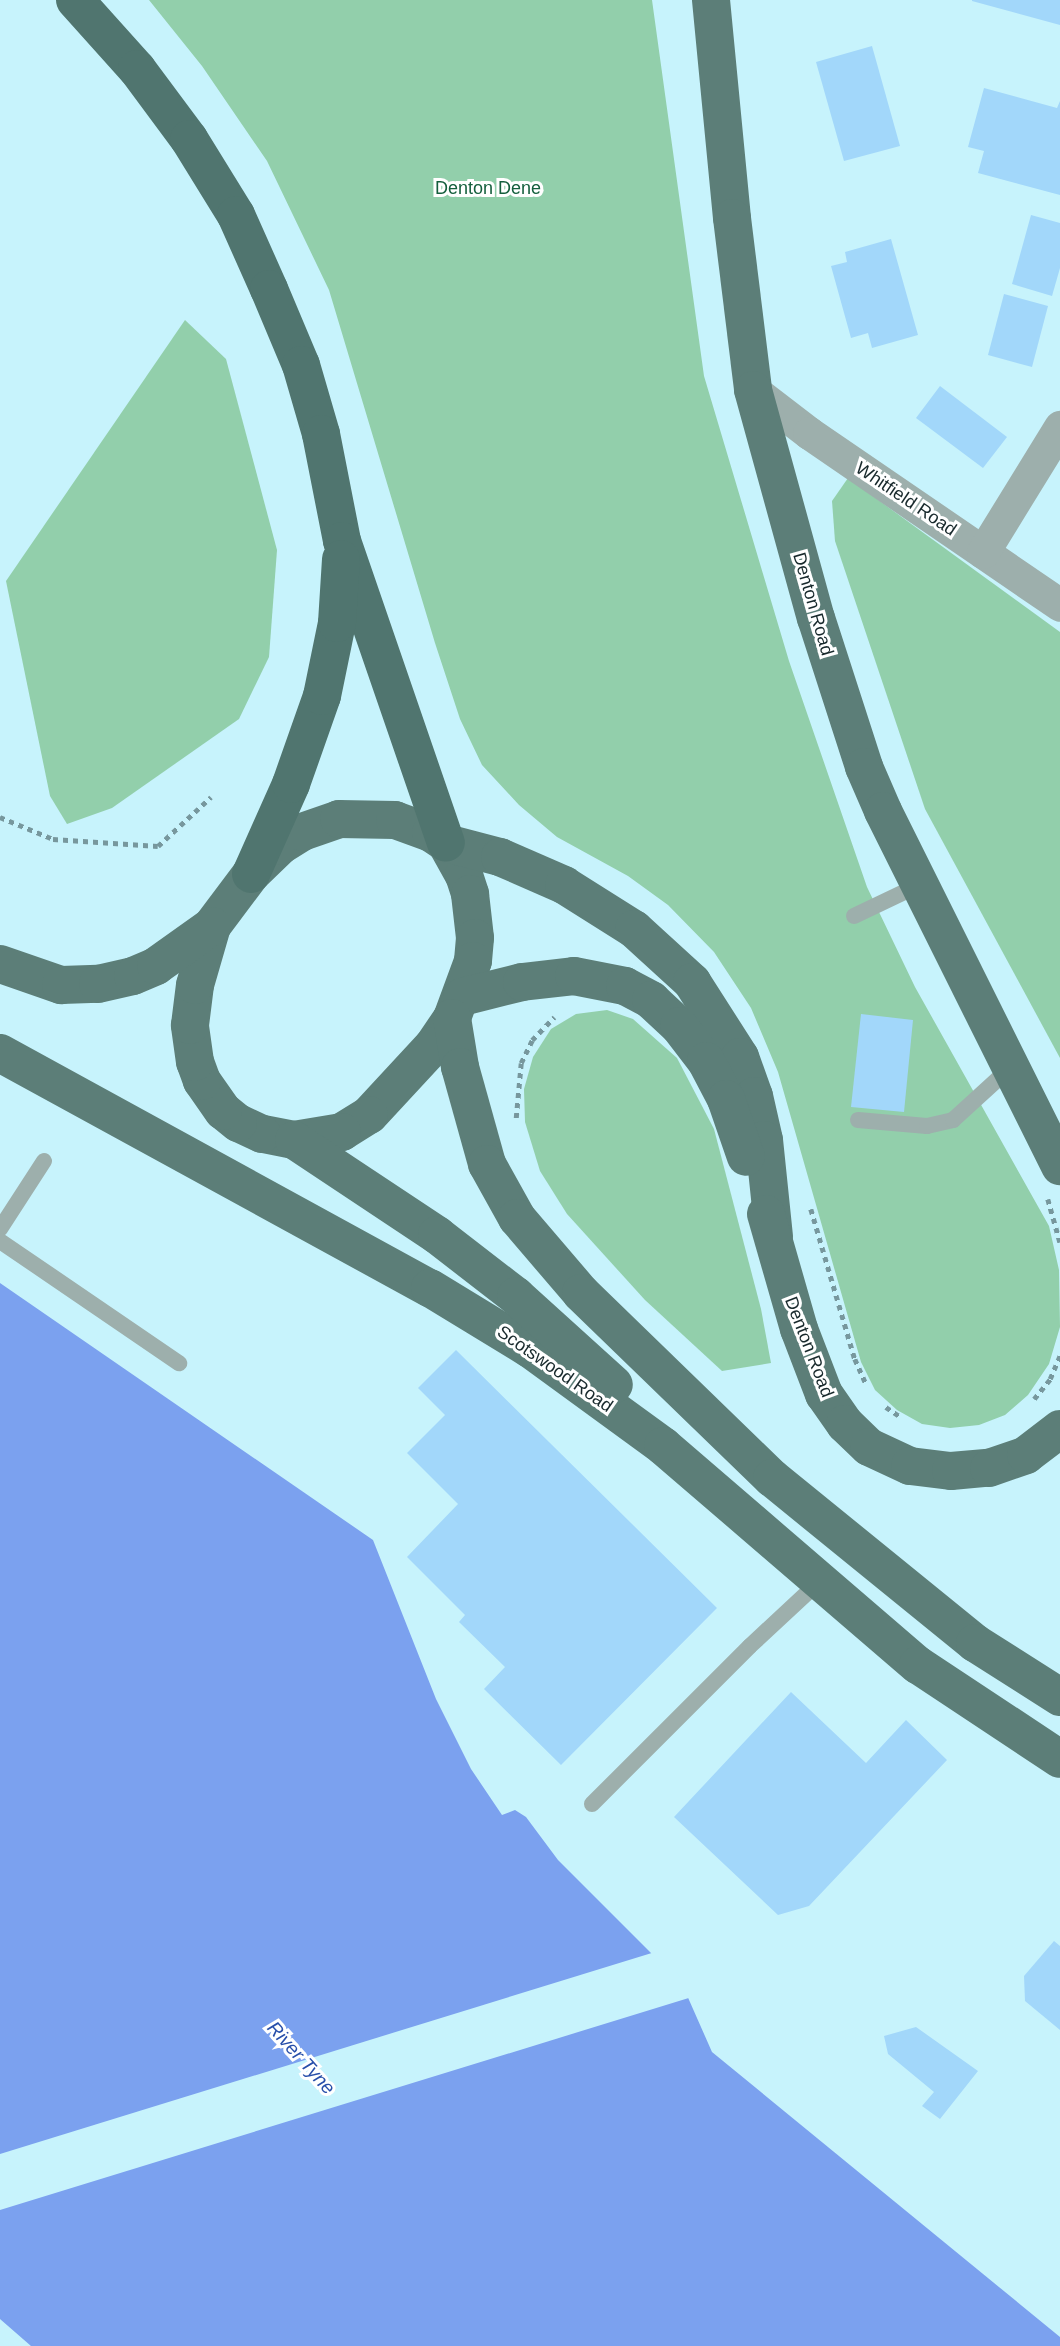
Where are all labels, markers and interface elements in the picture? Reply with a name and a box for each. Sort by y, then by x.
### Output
park label: Denton Dene [435,177,541,199]
street label: Whitfield Road [851,457,961,541]
street label: Denton Road [788,550,838,658]
street label: Denton Road [780,1294,838,1400]
street label: Scotswood Road [493,1321,617,1417]
water label: River Tyne [262,2017,340,2099]

